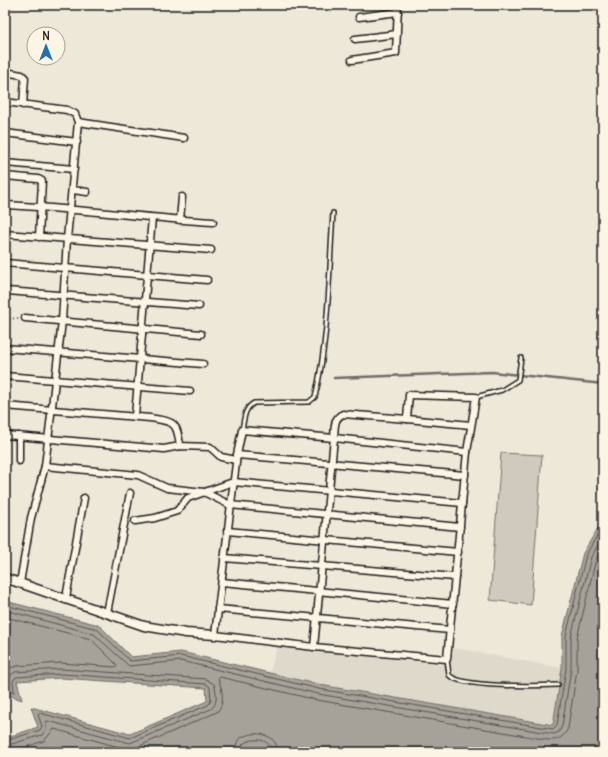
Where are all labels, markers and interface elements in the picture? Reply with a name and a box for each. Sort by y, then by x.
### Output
north arrow [26,26,66,66]
text: N [42,29,50,43]

